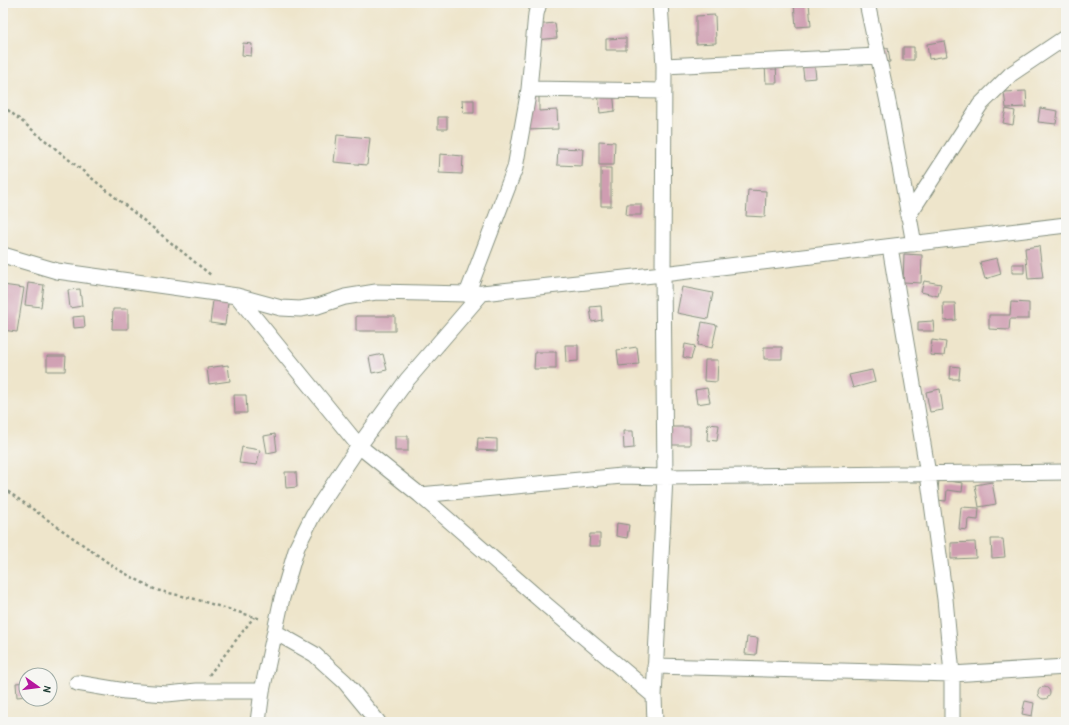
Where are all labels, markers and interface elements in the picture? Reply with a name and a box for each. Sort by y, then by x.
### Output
north arrow [18,667,58,707]
text: N [40,685,55,694]

